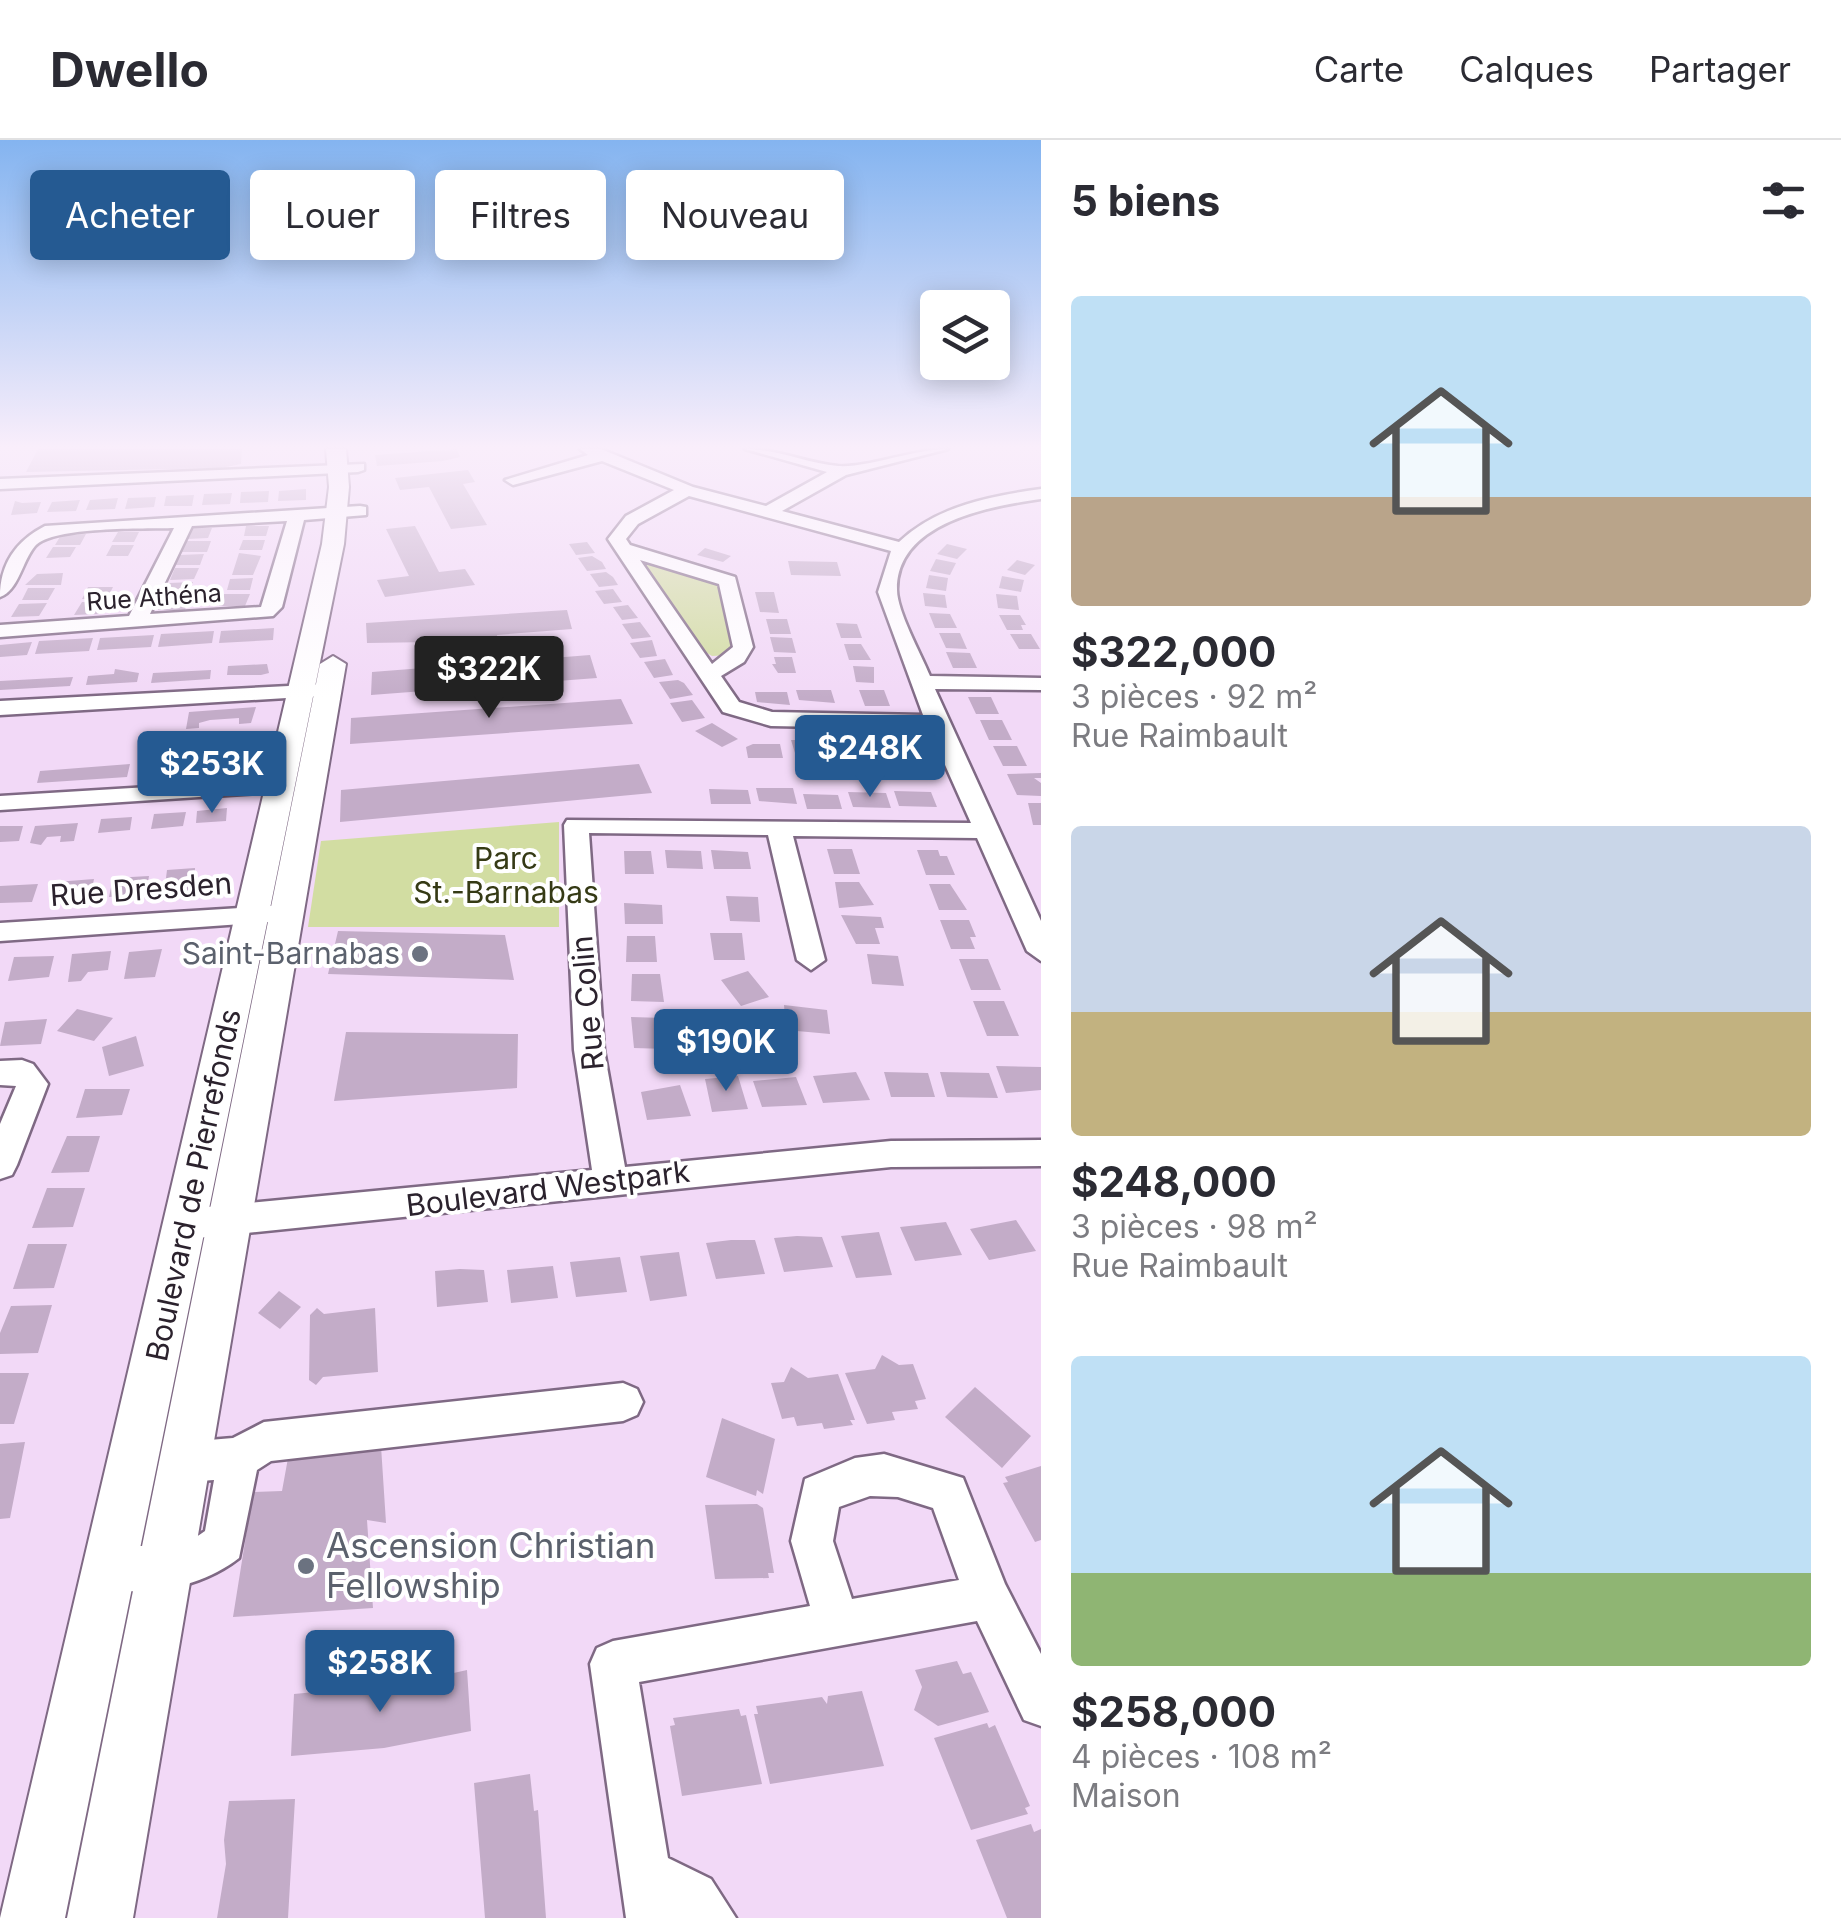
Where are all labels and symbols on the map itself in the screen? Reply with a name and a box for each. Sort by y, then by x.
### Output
street label: Rue Athéna [85,577,223,617]
pin: $322K [419,636,559,721]
pin: $248K [800,715,940,800]
pin: $253K [142,731,282,816]
park label: Parc St.-Barnabas [413,840,599,910]
street label: Rue Dresden [49,865,233,913]
street label: Rue Colin [563,934,611,1072]
place label: Saint-Barnabas [182,935,400,971]
marker: Saint-Barnabas [409,943,431,965]
street label: Boulevard de Pierrefonds [138,1005,248,1364]
pin: $190K [656,1009,796,1094]
street label: Boulevard Westpark [404,1153,692,1223]
place label: Ascension Christian Fellowship [326,1524,655,1606]
marker: Ascension Christian Fellowship [295,1555,317,1577]
pin: $258K [310,1630,450,1715]

